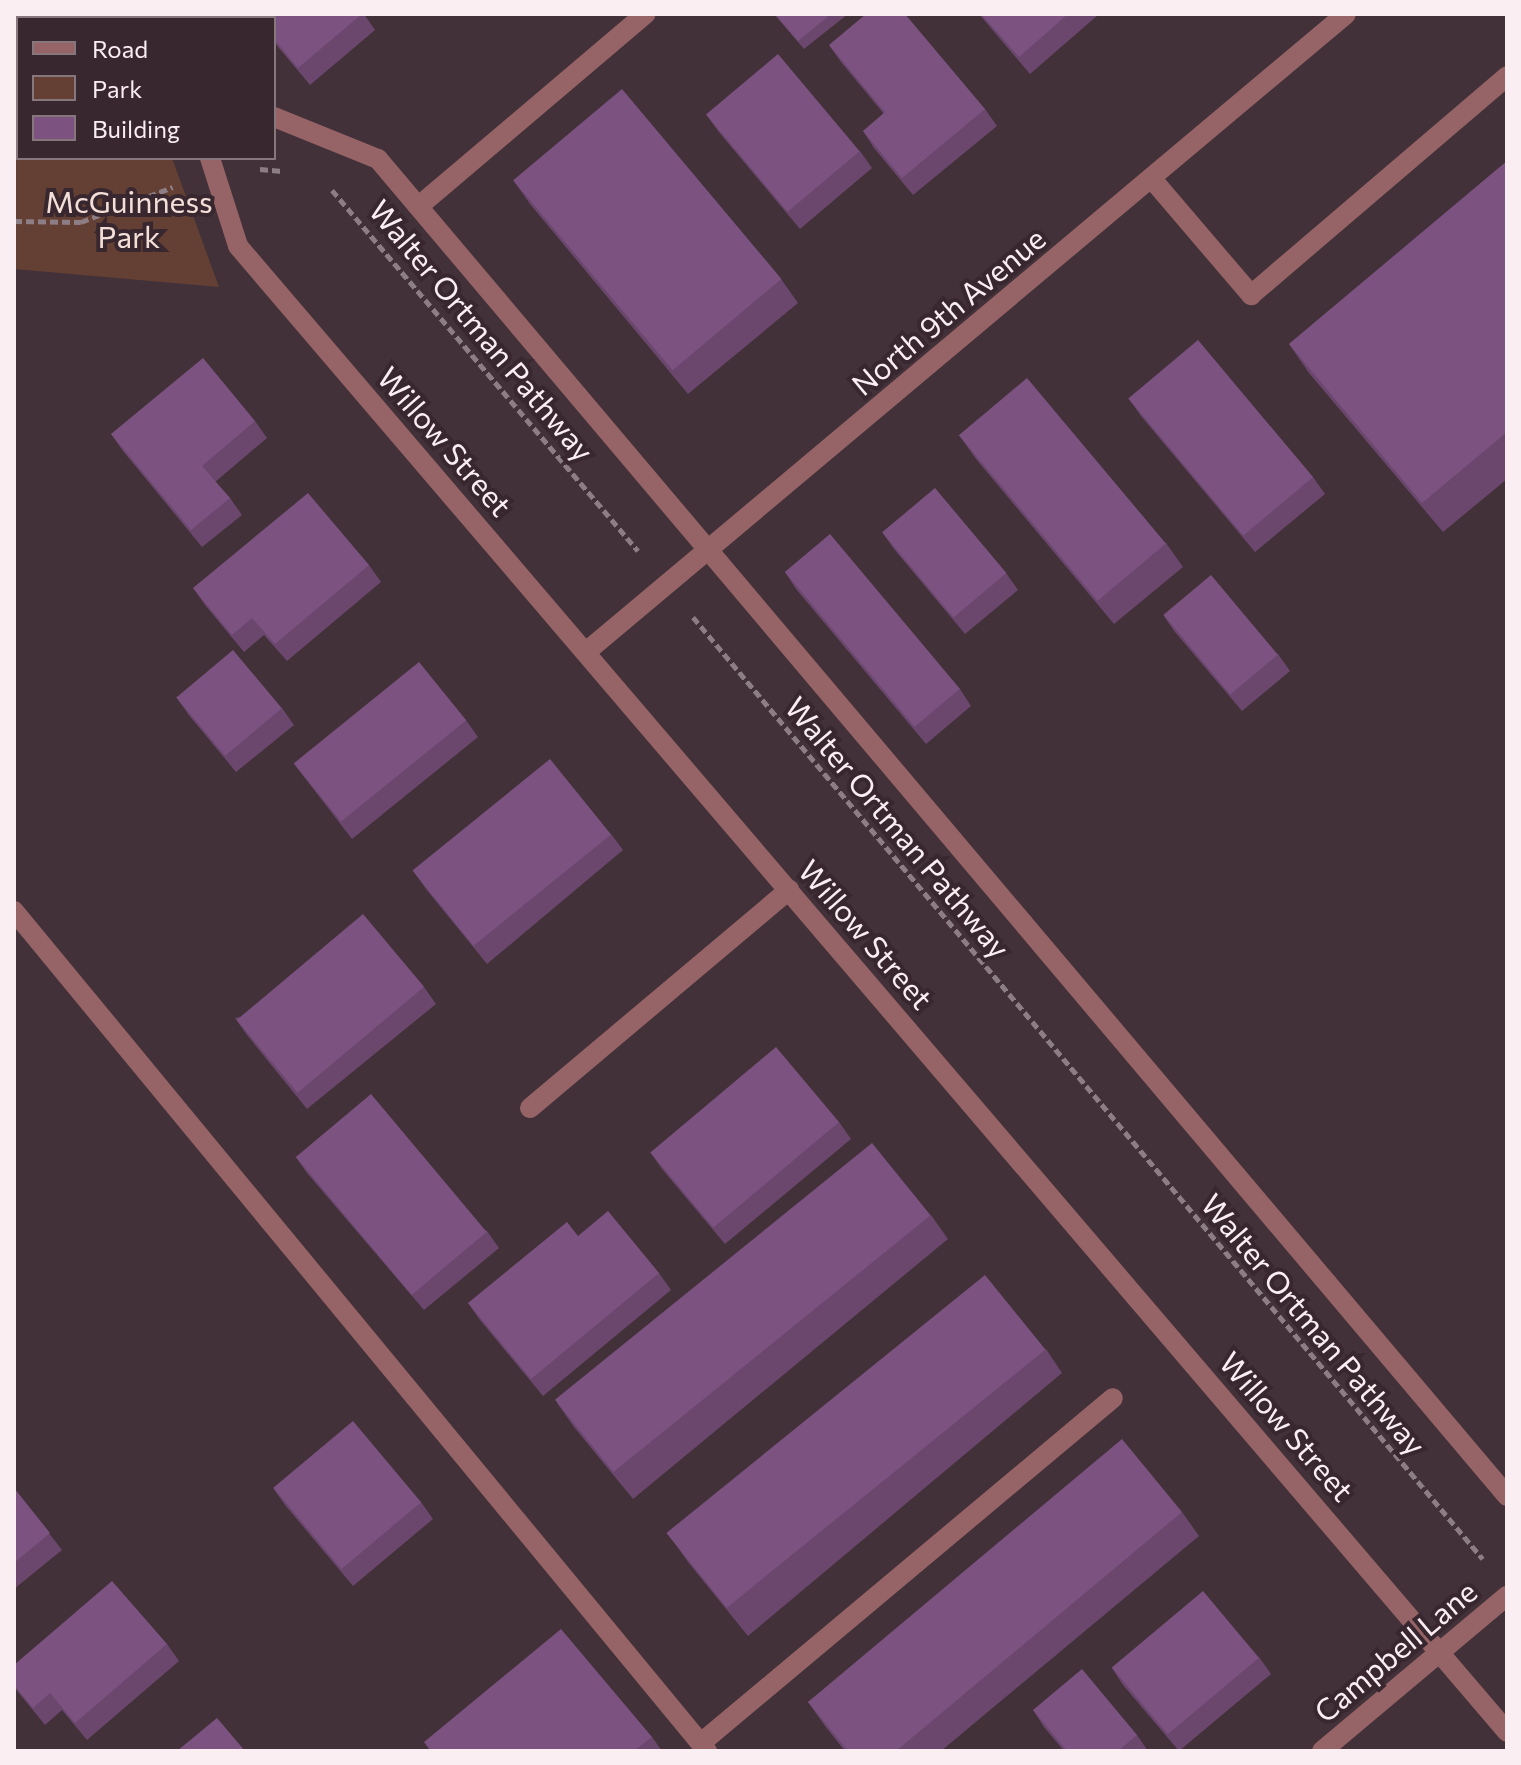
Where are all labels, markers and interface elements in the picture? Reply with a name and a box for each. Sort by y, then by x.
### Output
legend [16,16,276,160]
text: Road [92,34,148,63]
text: Park [92,74,142,103]
text: Building [92,114,180,143]
park label: McGuinness Park [45,183,213,254]
street label: Walter Ortman Pathway [362,192,602,468]
street label: North 9th Avenue [844,220,1052,402]
street label: Willow Street [371,359,519,523]
street label: Walter Ortman Pathway [778,689,1018,965]
street label: Willow Street [792,852,940,1016]
street label: Walter Ortman Pathway [1194,1186,1434,1462]
street label: Willow Street [1213,1344,1361,1508]
street label: Campbell Lane [1307,1573,1483,1729]

